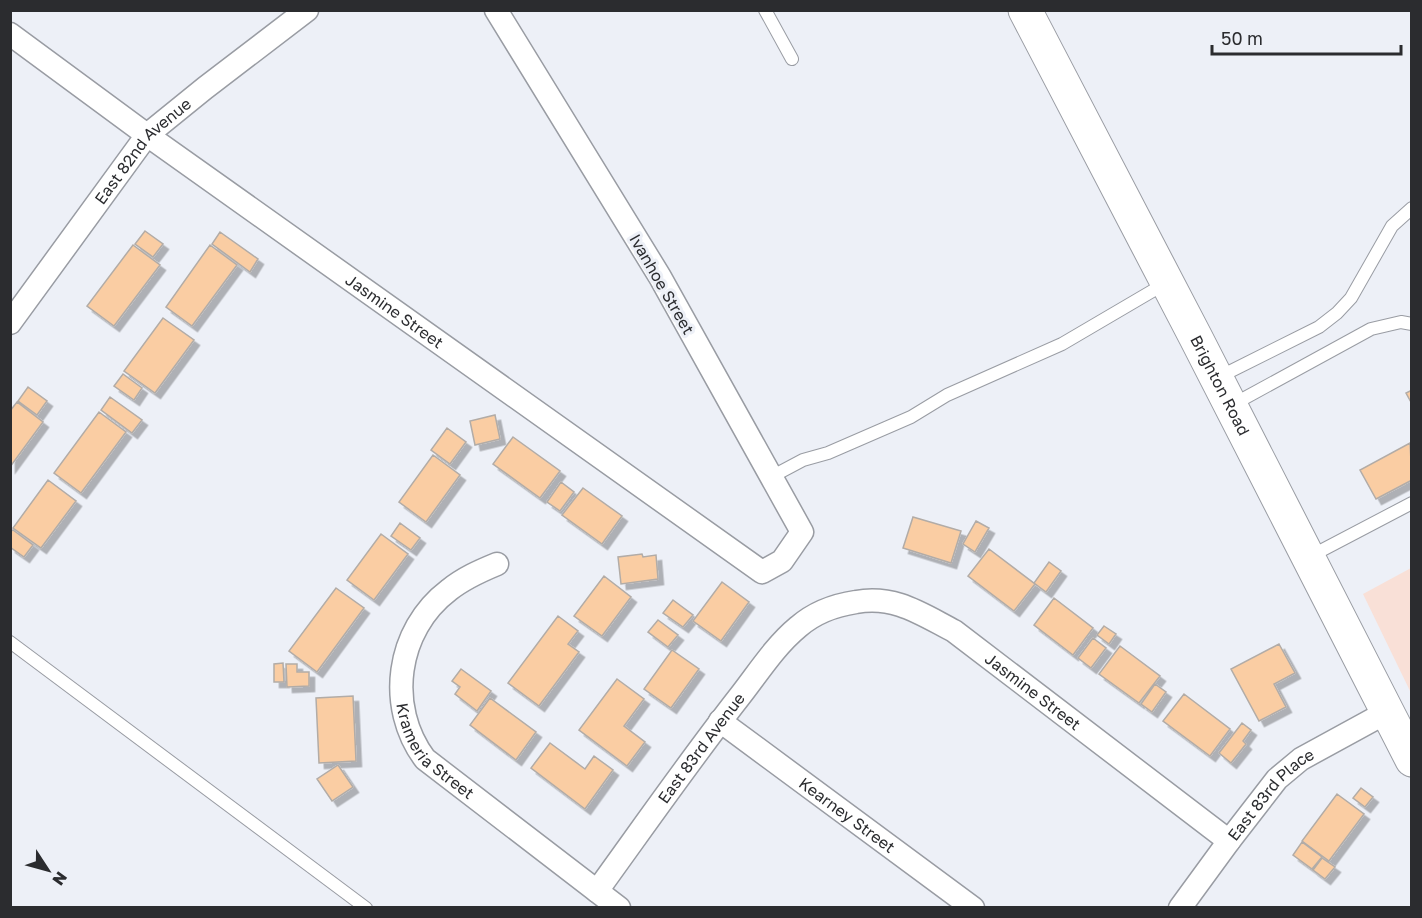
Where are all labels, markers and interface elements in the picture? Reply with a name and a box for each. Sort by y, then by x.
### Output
scale bar [1212,18,1401,56]
text: 50 m [1221,27,1263,49]
street label: East 82nd Avenue [90,93,195,208]
street label: Ivanhoe Street [625,230,699,338]
street label: Jasmine Street [342,269,447,353]
street label: Brighton Road [1186,332,1254,439]
street label: Jasmine Street [981,648,1085,734]
street label: East 83rd Avenue [653,688,749,807]
street label: Krameria Street [392,701,478,803]
street label: East 83rd Place [1223,744,1317,844]
street label: Kearney Street [795,773,899,857]
north arrow [18,840,78,900]
text: N [48,868,72,890]

